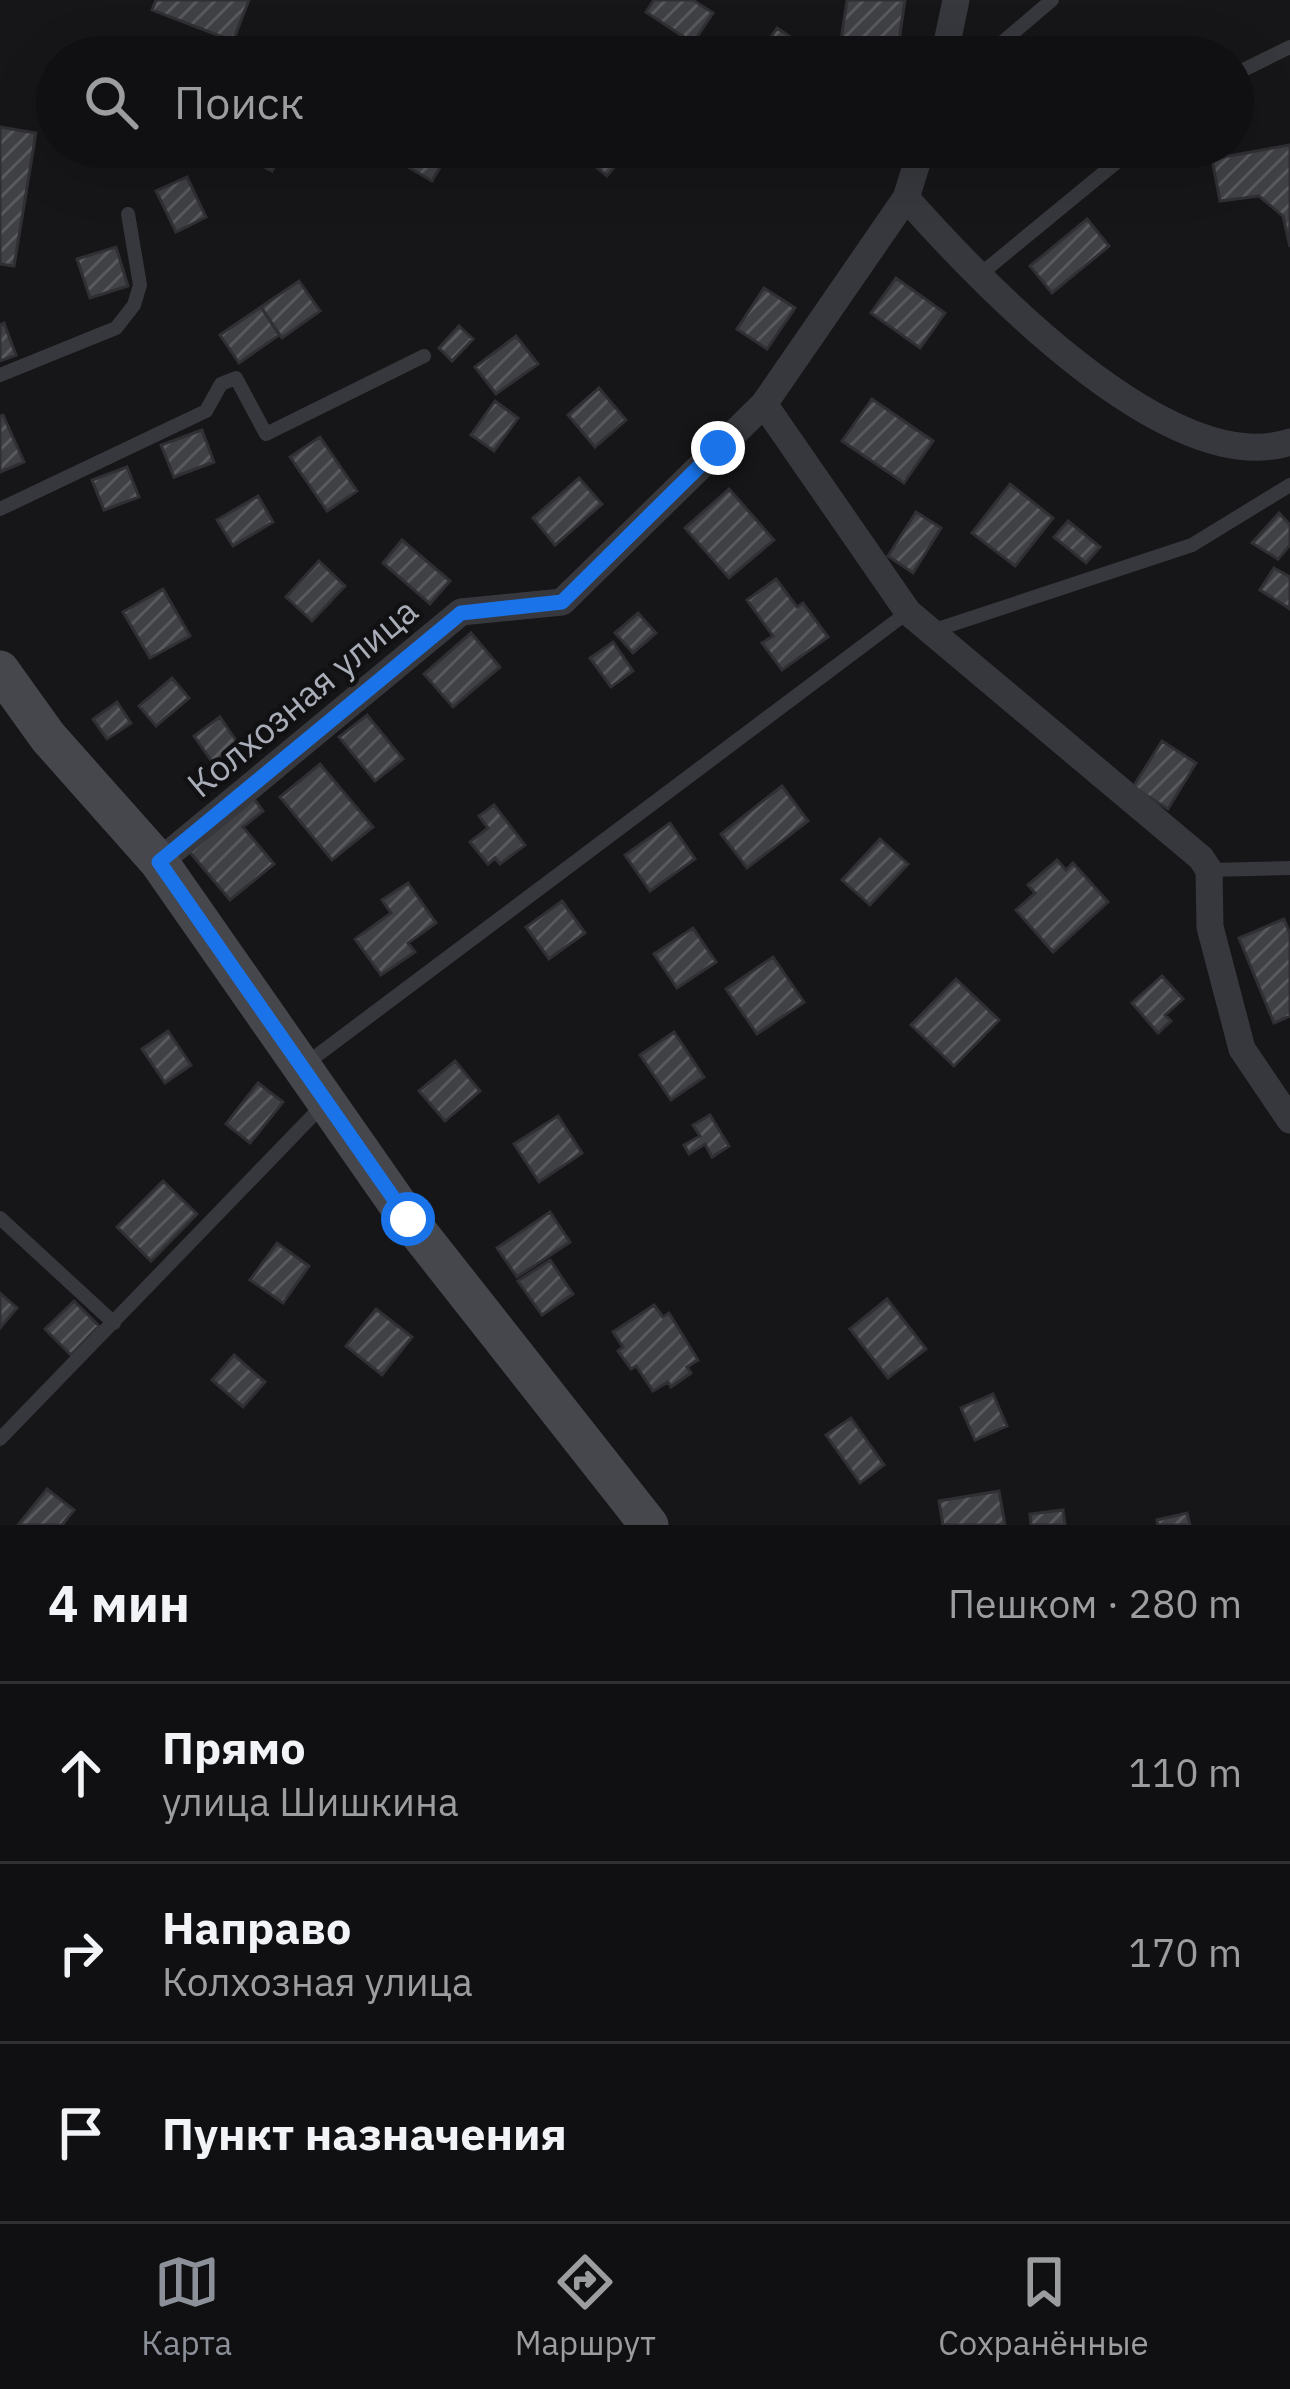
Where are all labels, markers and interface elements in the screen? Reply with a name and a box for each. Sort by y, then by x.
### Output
search box [36,36,1254,168]
icon: search [78,69,144,135]
text: Поиск [174,73,304,131]
route end [691,421,745,475]
street label: Колхозная улица [177,587,427,807]
route start [381,1192,435,1246]
text: 4 мин [48,1570,190,1636]
text: Пешком · 280 m [948,1578,1242,1629]
text: Прямо [162,1718,306,1776]
icon: ahead [48,1740,114,1806]
text: 110 m [1129,1747,1242,1798]
text: улица Шишкина [162,1776,459,1827]
text: Направо [162,1898,351,1956]
icon: right [48,1920,114,1986]
text: 170 m [1129,1927,1242,1978]
text: Колхозная улица [162,1956,473,2007]
icon: arrive [48,2100,114,2166]
text: Пункт назначения [162,2104,567,2162]
tab: Карта [141,2249,232,2364]
tab: Маршрут [515,2249,656,2364]
tab: Сохранённые [938,2249,1149,2364]

